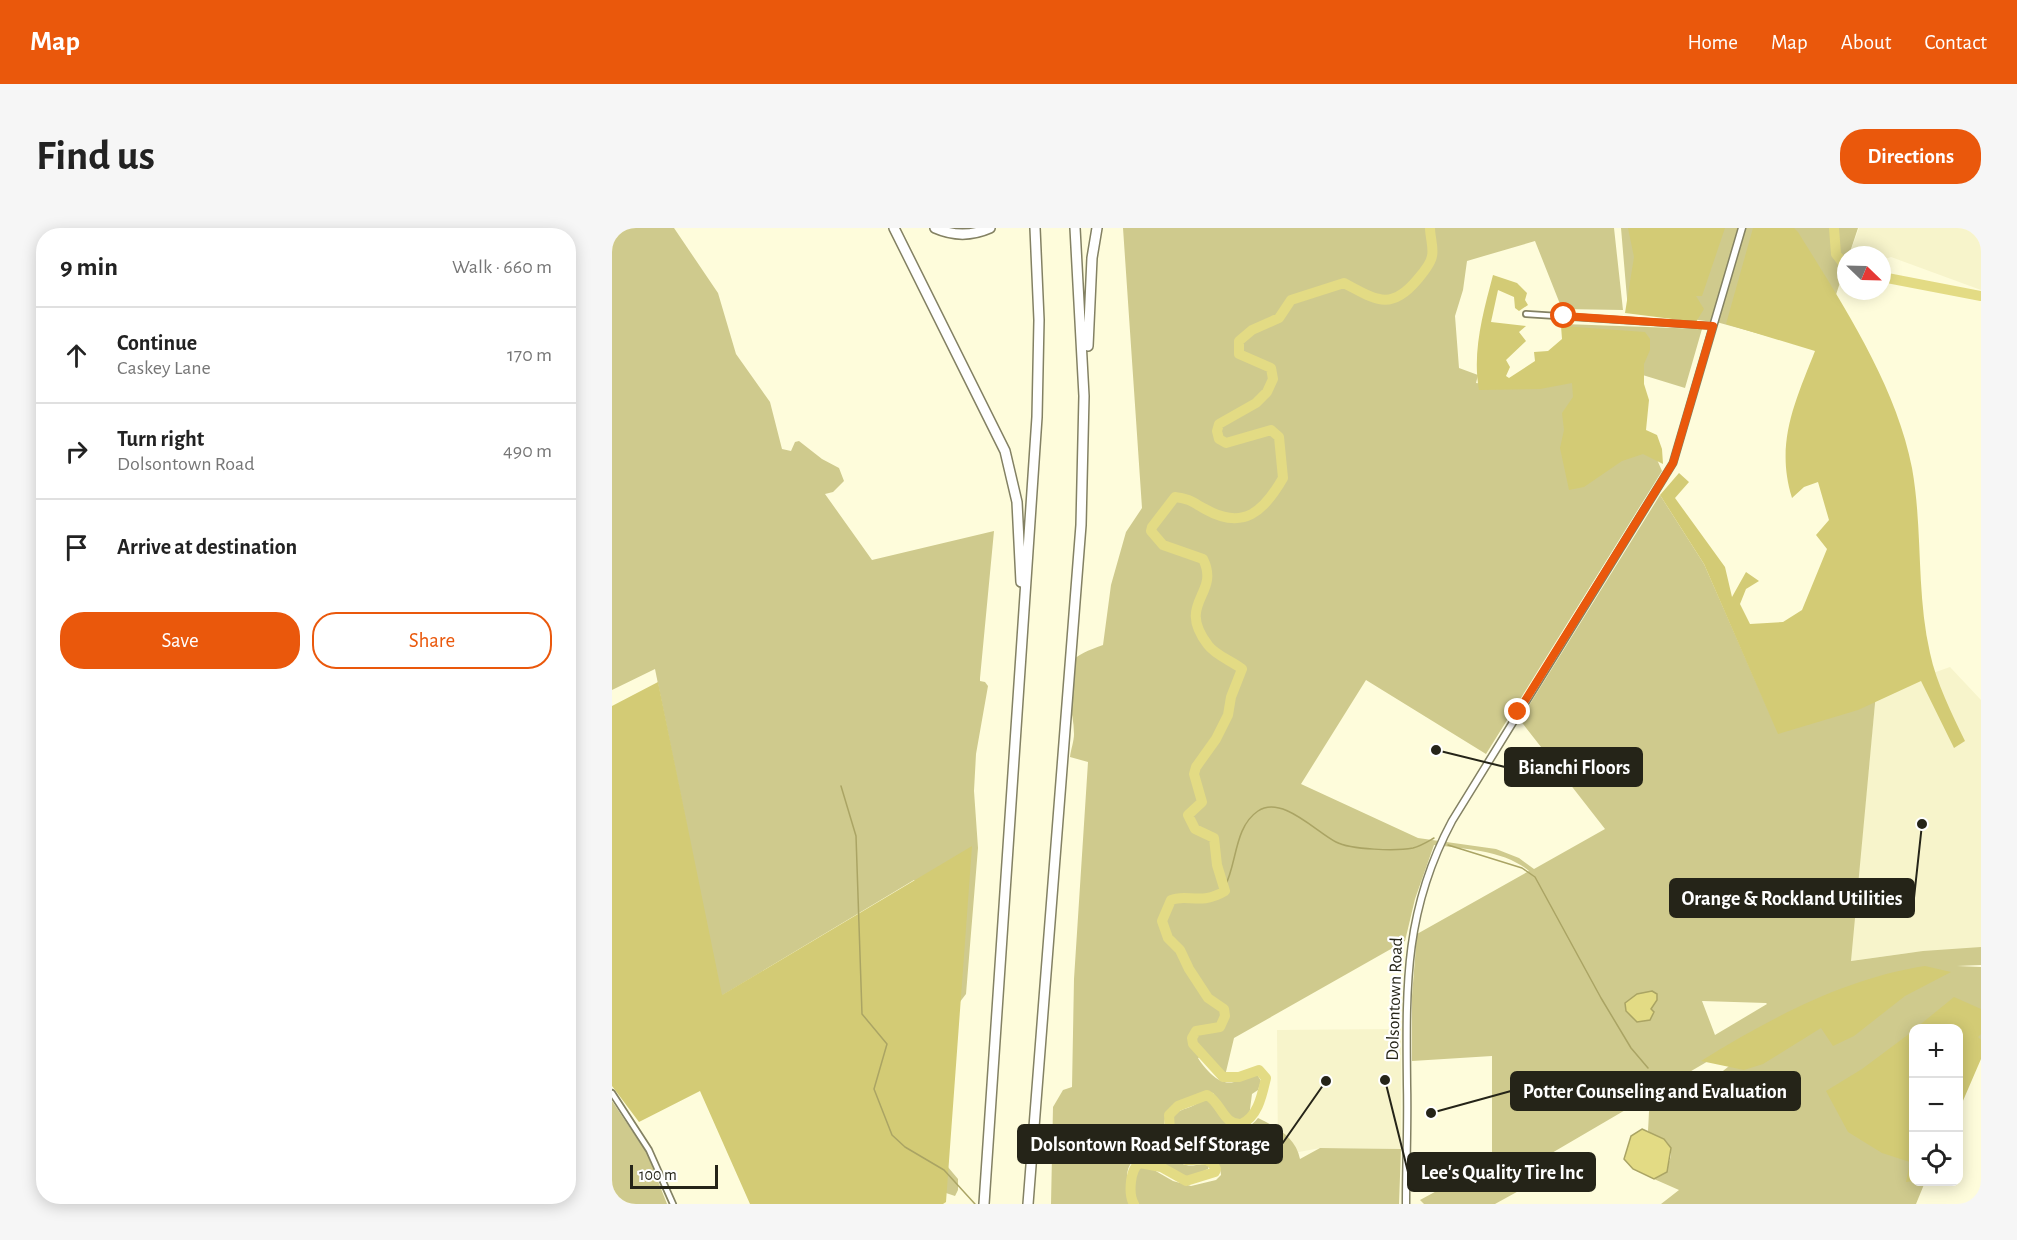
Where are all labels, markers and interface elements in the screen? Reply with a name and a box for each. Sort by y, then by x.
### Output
text: Map [30,28,80,56]
text: Home [1687,32,1738,53]
text: Map [1771,32,1808,53]
text: About [1841,32,1891,53]
text: Contact [1924,32,1987,53]
button: Directions [1840,129,1981,184]
text: Find us [36,135,155,177]
north arrow [1837,246,1891,300]
text: 9 min [60,254,118,280]
text: Walk · 660 m [452,257,552,277]
route start [1550,302,1576,328]
text: Continue [117,332,197,354]
icon: ahead [60,339,93,372]
text: 170 m [507,345,552,365]
text: Caskey Lane [117,358,211,378]
text: Turn right [117,428,204,450]
icon: right [60,435,93,468]
text: 490 m [503,441,552,461]
text: Dolsontown Road [117,454,255,474]
icon: arrive [60,531,93,564]
text: Arrive at destination [117,536,297,558]
button: Save [60,612,300,669]
button: Share [312,612,552,669]
route end [1504,698,1530,724]
callout: Bianchi Floors [1505,748,1642,786]
text: Bianchi Floors [1518,758,1630,778]
callout: Orange & Rockland Utilities [1670,879,1914,917]
text: Orange & Rockland Utilities [1682,889,1903,909]
street label: Dolsontown Road [1384,937,1406,1061]
map controls [1909,1024,1963,1186]
button: + [1909,1024,1963,1078]
callout: Potter Counseling and Evaluation [1511,1072,1800,1110]
button: − [1909,1078,1963,1132]
text: Potter Counseling and Evaluation [1523,1082,1787,1102]
callout: Dolsontown Road Self Storage [1018,1125,1282,1163]
button: locate [1909,1132,1963,1186]
text: Dolsontown Road Self Storage [1030,1135,1270,1155]
callout: Lee's Quality Tire Inc [1408,1153,1595,1191]
scale bar [630,1162,718,1190]
text: Lee's Quality Tire Inc [1421,1163,1584,1184]
text: 100 m [639,1167,677,1183]

